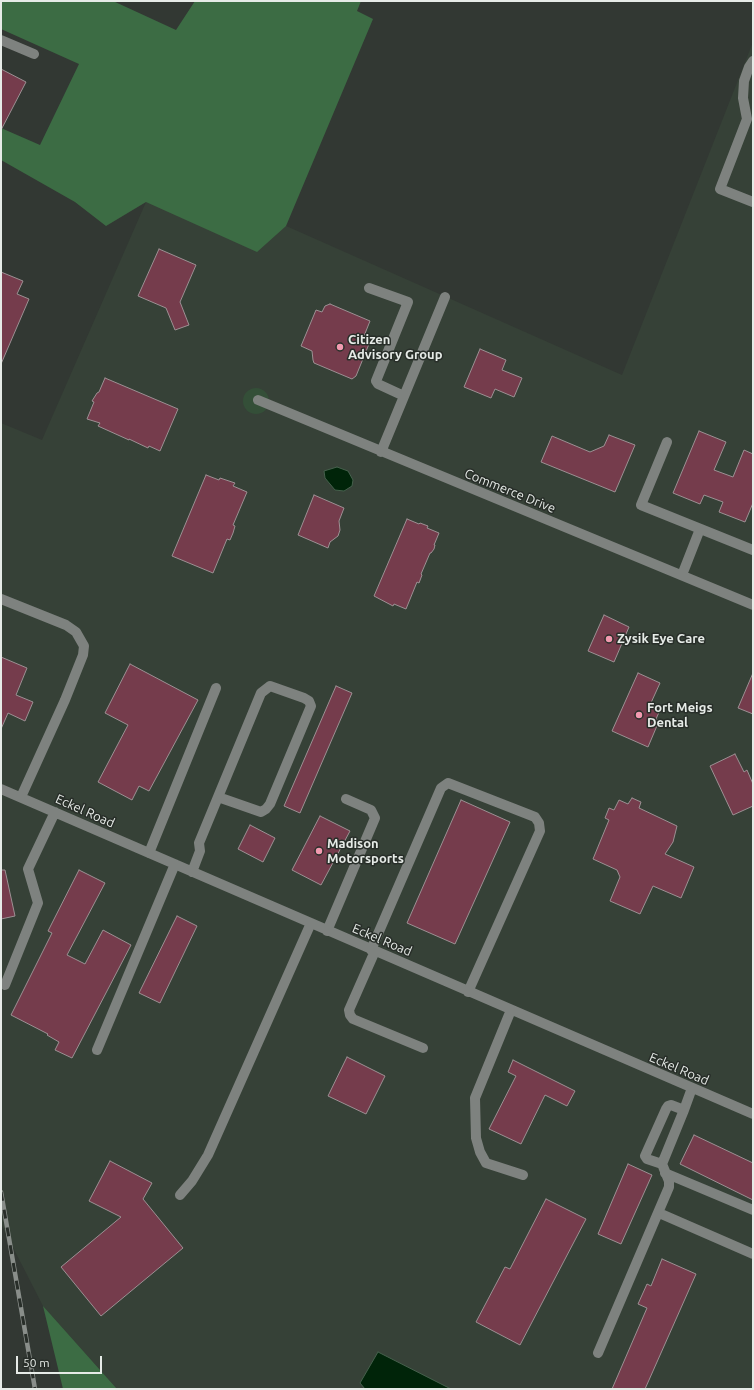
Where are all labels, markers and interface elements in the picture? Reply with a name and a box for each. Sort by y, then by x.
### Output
place label: Citizen Advisory Group [348,332,443,363]
marker: Citizen Advisory Group [335,342,345,352]
street label: Commerce Drive [462,466,558,516]
place label: Zysik Eye Care [617,631,705,647]
marker: Zysik Eye Care [604,634,614,644]
place label: Fort Meigs Dental [647,700,713,731]
marker: Fort Meigs Dental [634,710,644,720]
street label: Eckel Road [53,791,117,831]
place label: Madison Motorsports [327,836,404,867]
marker: Madison Motorsports [314,846,324,856]
street label: Eckel Road [350,920,414,960]
street label: Eckel Road [647,1049,711,1089]
scale bar [18,1348,104,1374]
text: 50 m [23,1356,50,1369]

